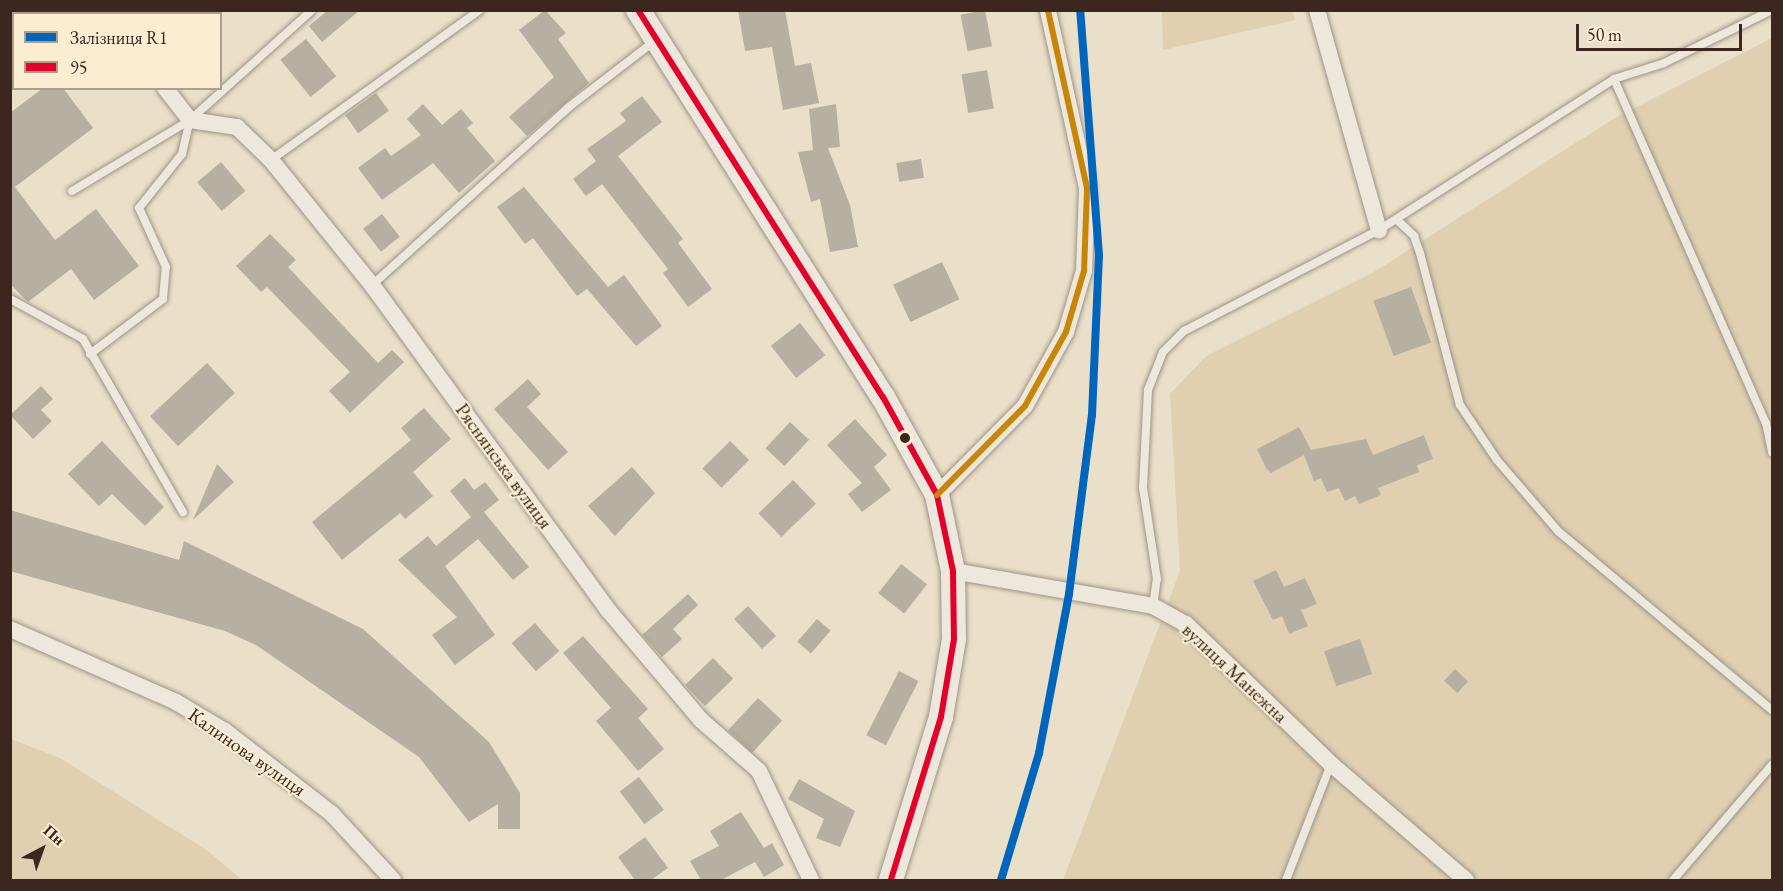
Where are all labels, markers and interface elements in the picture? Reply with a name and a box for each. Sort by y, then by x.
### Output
legend [12,12,222,90]
scale bar [1579,12,1746,50]
text: 50 m [1587,23,1622,46]
text: Залізниця R1 [70,26,168,49]
text: 95 [70,56,87,79]
street label: Ряснянська вулиця [450,398,558,534]
unlabelled marker [899,432,911,444]
street label: вулиця Манежна [1177,618,1293,728]
street label: Калинова вулиця [184,703,310,801]
north arrow [12,819,72,879]
text: Пн [39,820,69,850]

